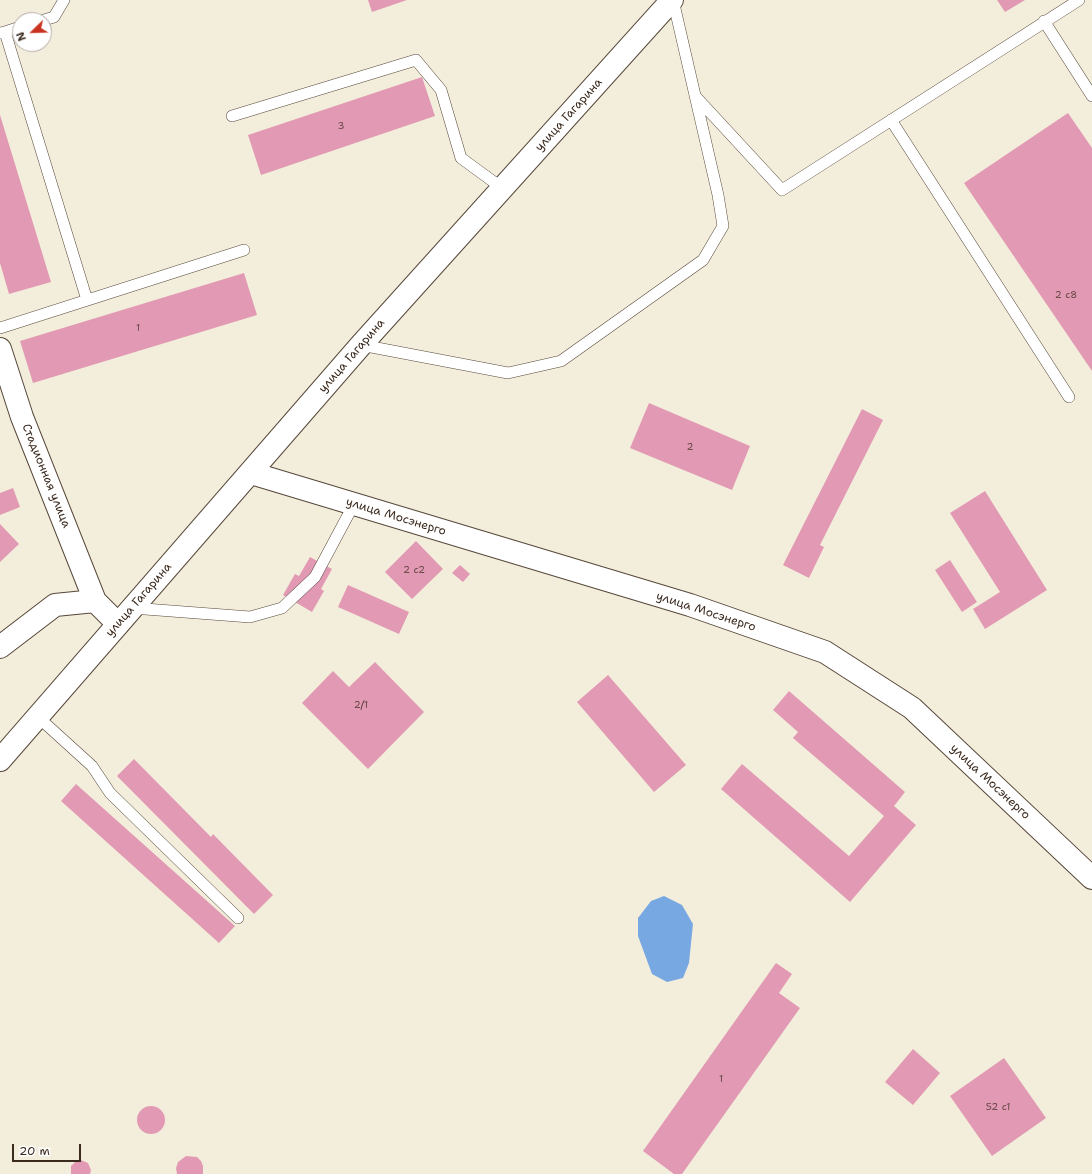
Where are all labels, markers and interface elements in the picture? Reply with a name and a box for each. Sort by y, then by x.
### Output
north arrow [12,12,52,52]
text: N [13,30,30,43]
street label: улица Гагарина [532,75,606,155]
house number: 3 [338,120,344,132]
house number: 2 с8 [1055,289,1077,301]
street label: улица Гагарина [316,316,388,396]
house number: 1 [136,322,140,334]
street label: Стадионная улица [19,422,73,530]
house number: 2 [687,441,693,453]
street label: улица Мосэнерго [344,495,448,539]
street label: улица Гагарина [103,560,175,640]
house number: 2 с2 [403,564,425,576]
street label: улица Мосэнерго [654,589,758,635]
house number: 2/1 [354,699,368,711]
street label: улица Мосэнерго [947,741,1033,823]
house number: 1 [719,1073,723,1085]
house number: 52 с1 [986,1101,1010,1113]
scale bar [14,1136,83,1162]
text: 20 m [19,1143,50,1159]

